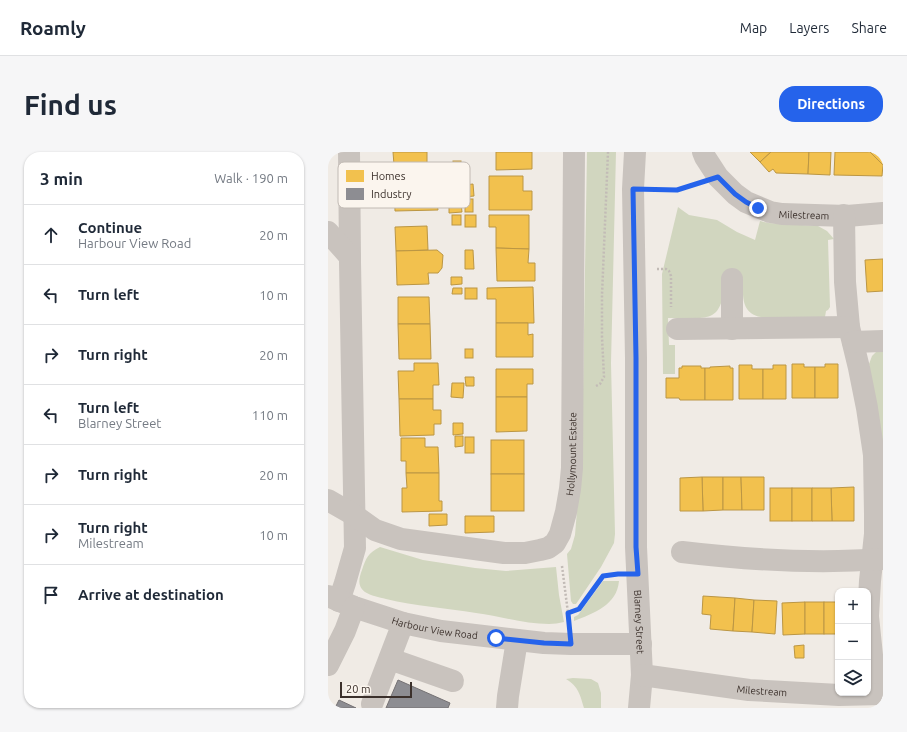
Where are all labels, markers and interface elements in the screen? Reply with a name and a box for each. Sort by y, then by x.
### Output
text: Roamly [20,17,86,39]
text: Map [740,20,767,36]
text: Layers [789,20,829,36]
text: Share [851,20,887,36]
button: Directions [779,86,883,122]
text: Find us [24,89,117,120]
legend [338,162,470,208]
text: 3 min [40,169,83,188]
text: Homes [371,170,406,182]
text: Walk · 190 m [214,171,288,185]
text: Industry [371,188,412,200]
route end [749,199,767,217]
street label: Milestream [778,209,829,221]
text: Continue [78,219,142,236]
icon: ahead [40,224,62,246]
text: 20 m [259,228,288,242]
text: Harbour View Road [78,236,191,250]
icon: left [40,284,62,306]
text: Turn left [78,286,139,303]
text: 10 m [259,288,288,302]
icon: right [40,344,62,366]
text: Turn right [78,346,148,363]
text: 20 m [259,348,288,362]
text: Turn left [78,399,139,416]
icon: left [40,404,62,426]
text: 110 m [252,408,288,422]
street label: Hollymount Estate [564,412,578,497]
text: Blarney Street [78,416,161,430]
icon: right [40,464,62,486]
text: Turn right [78,466,148,483]
text: 20 m [259,468,288,482]
text: Turn right [78,519,148,536]
icon: right [40,524,62,546]
text: 10 m [259,528,288,542]
text: Milestream [78,536,144,550]
icon: arrive [40,584,62,606]
text: Arrive at destination [78,586,224,603]
map controls [835,588,871,696]
button: + [835,588,871,624]
street label: Blarney Street [632,589,646,654]
street label: Harbour View Road [390,615,478,641]
button: − [835,624,871,660]
route start [487,629,505,647]
button: layers [835,660,871,696]
scale bar [340,680,412,699]
text: 20 m [346,683,370,695]
street label: Milestream [736,683,788,698]

